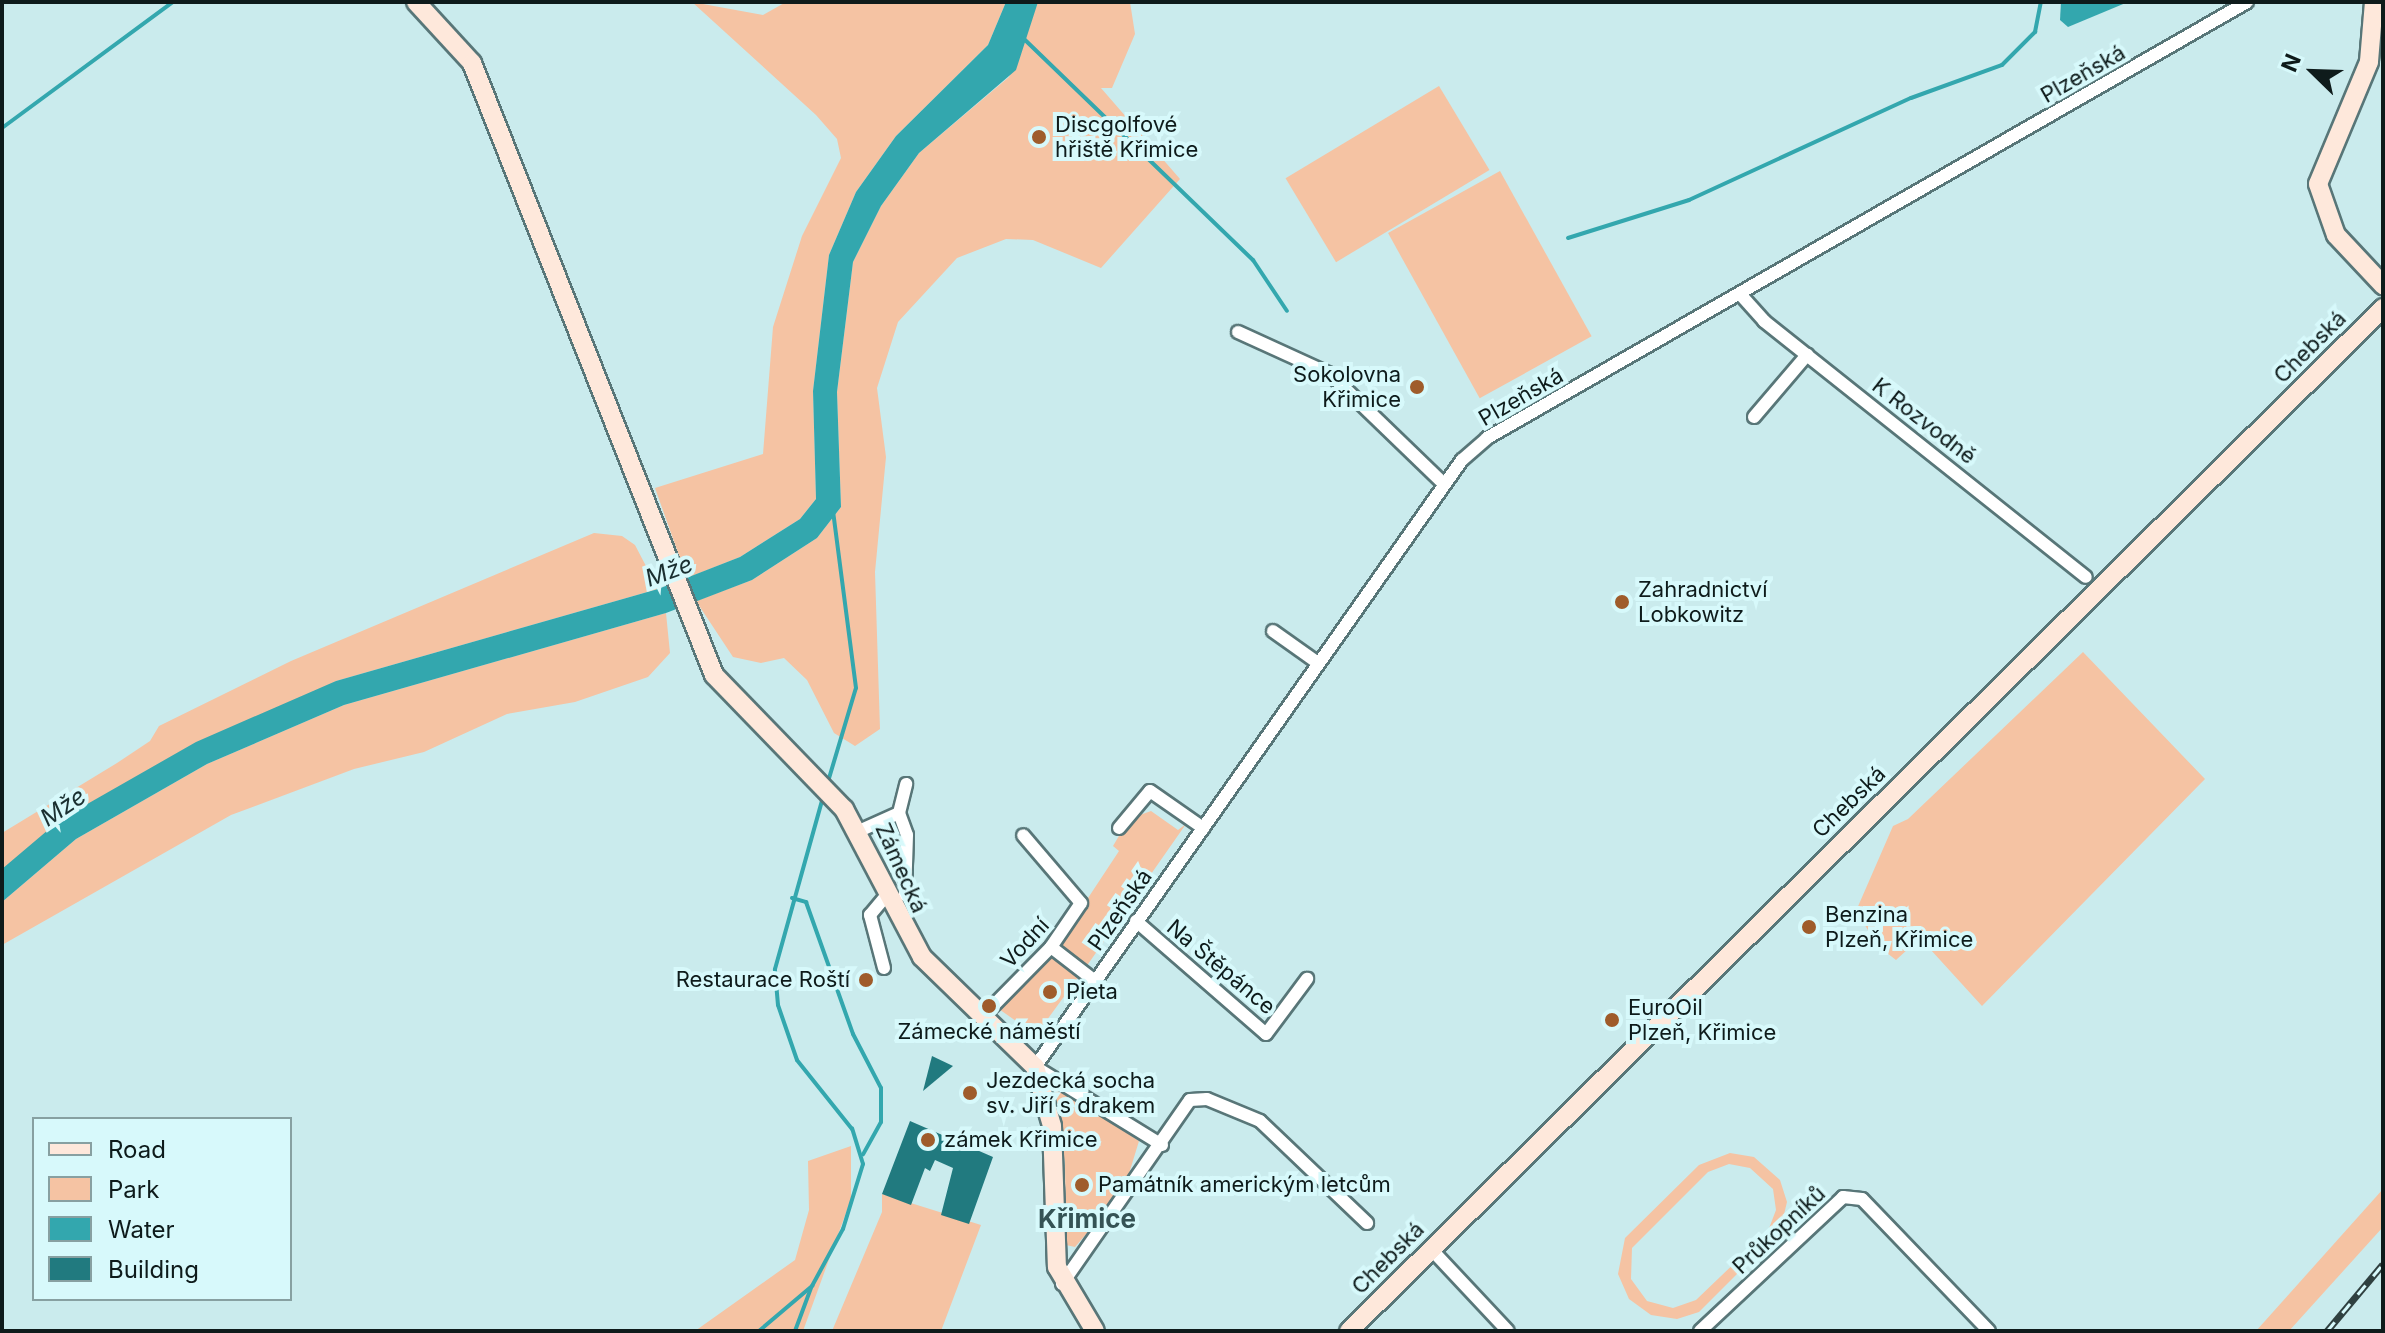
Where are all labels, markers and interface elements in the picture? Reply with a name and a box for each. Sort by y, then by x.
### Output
north arrow [2273,32,2353,112]
street label: Plzeňská [2036,39,2130,109]
text: N [2276,50,2306,75]
place label: Discgolfové hřiště Křimice [1055,111,1198,162]
marker: Discgolfové hřiště Křimice [1030,128,1048,146]
street label: Chebská [2268,305,2352,389]
place label: Sokolovna Křimice [1293,361,1401,412]
street label: Plzeňská [1474,362,1568,432]
street label: K Rozvodně [1867,372,1981,470]
marker: Sokolovna Křimice [1408,378,1426,396]
water label: Mže [641,549,697,593]
place label: Zahradnictví Lobkowitz [1638,576,1768,628]
marker: Zahradnictví Lobkowitz [1613,593,1631,611]
street label: Chebská [1807,761,1891,843]
water label: Mže [35,782,91,832]
street label: Zámecká [870,819,932,917]
street label: Plzeňská [1082,864,1158,956]
place label: Benzina Plzeň, Křimice [1825,901,1973,952]
street label: Vodní [995,912,1055,974]
street label: Na Štěpánce [1161,914,1281,1020]
marker: Benzina Plzeň, Křimice [1800,918,1818,936]
place label: Restaurace Roští [676,967,850,993]
marker: Restaurace Roští [857,971,875,989]
place label: Pieta [1066,979,1118,1005]
marker: Pieta [1041,983,1059,1001]
place label: EuroOil Plzeň, Křimice [1628,994,1776,1046]
marker: Zámecké náměstí [980,997,998,1015]
marker: EuroOil Plzeň, Křimice [1603,1011,1621,1029]
place label: Zámecké náměstí [897,1019,1081,1045]
place label: Jezdecká socha sv. Jiří s drakem [986,1067,1155,1118]
marker: Jezdecká socha sv. Jiří s drakem [961,1084,979,1102]
legend [32,1117,292,1301]
place label: zámek Křimice [944,1127,1098,1153]
marker: zámek Křimice [919,1131,937,1149]
text: Road [108,1135,166,1164]
place label: Památník americkým letcům [1098,1172,1391,1198]
text: Park [108,1175,159,1204]
marker: Památník americkým letcům [1073,1176,1091,1194]
street label: Průkopníků [1727,1180,1831,1280]
district label: Křimice [1038,1203,1136,1235]
text: Water [108,1215,175,1244]
street label: Chebská [1346,1216,1430,1300]
text: Building [108,1255,199,1284]

